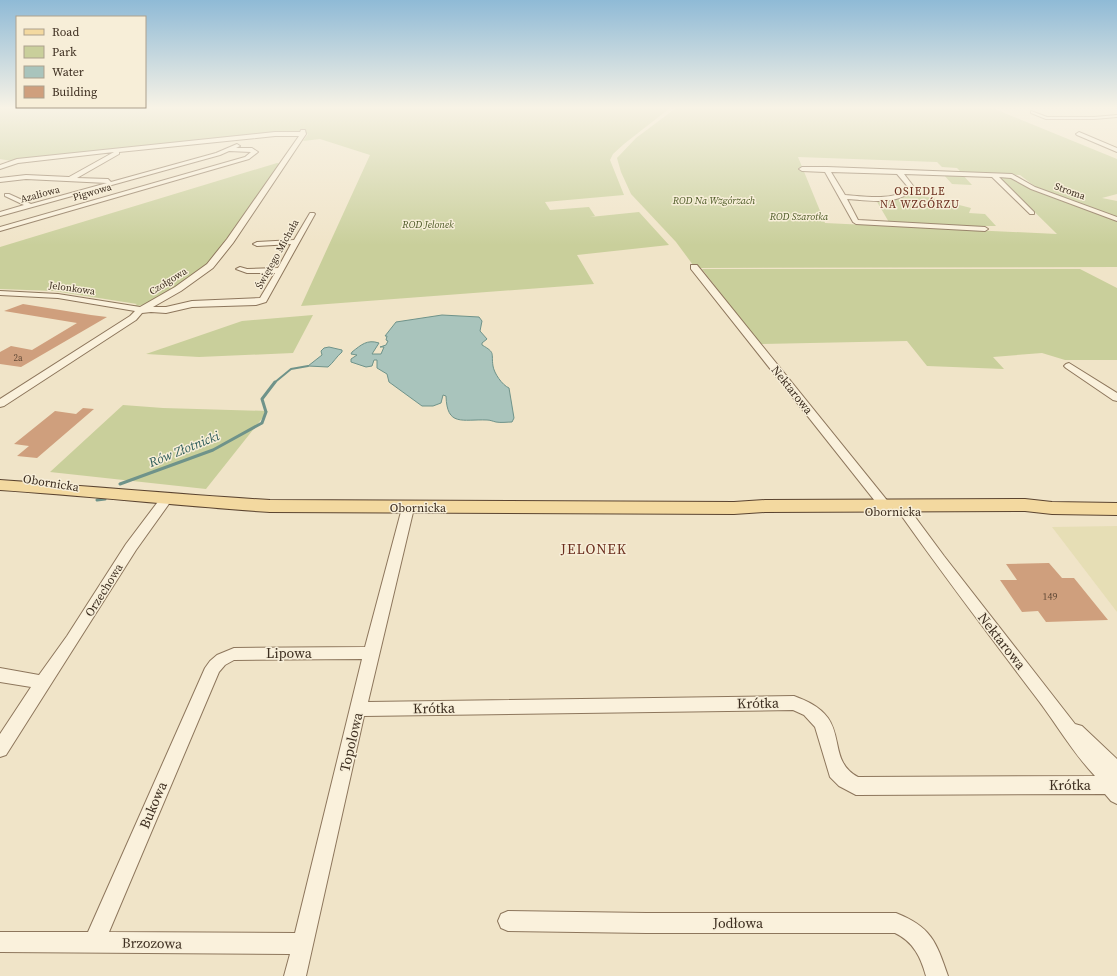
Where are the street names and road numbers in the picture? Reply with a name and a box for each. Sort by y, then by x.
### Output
street label: Stroma [1053,179,1088,203]
street label: Pigwowa [71,180,114,204]
street label: Azaliowa [19,182,62,205]
street label: Świętego Michała [252,216,302,291]
street label: Czołgowa [147,264,190,298]
street label: Jelonkowa [47,278,97,298]
street label: Nektarowa [768,362,817,418]
street label: Obornicka [22,471,81,495]
street label: Obornicka [390,500,447,516]
street label: Obornicka [865,504,922,520]
street label: Orzechowa [81,560,127,620]
street label: Nektarowa [973,608,1031,674]
street label: Lipowa [266,643,313,663]
street label: Krótka [737,693,780,713]
street label: Krótka [413,698,456,718]
street label: Topolowa [334,710,368,774]
street label: Krótka [1049,775,1092,795]
street label: Bukowa [134,778,172,832]
street label: Jodłowa [712,913,764,933]
street label: Brzozowa [122,932,183,954]

